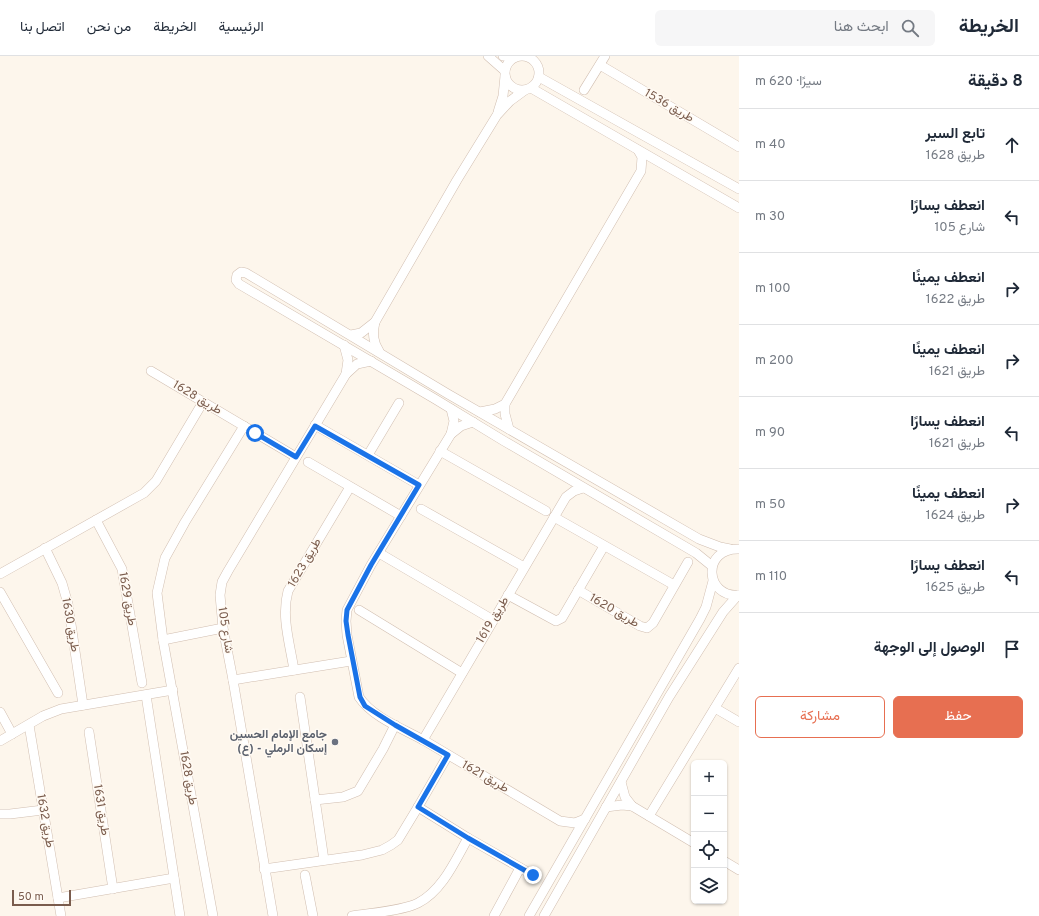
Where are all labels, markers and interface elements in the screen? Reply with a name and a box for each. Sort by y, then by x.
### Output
search box [655,10,935,46]
text: الخريطة [959,15,1019,39]
icon: search [899,17,921,39]
text: ابحث هنا [834,18,889,37]
text: اتصل بنا [20,19,65,36]
text: من نحن [87,19,131,36]
text: الخريطة [153,19,197,36]
text: الرئيسية [219,19,264,36]
text: 8 دقيقة [968,71,1023,93]
text: سيرًا · 620 m [755,74,822,90]
street label: طريق 1536 [641,85,697,127]
text: تابع السير [925,125,985,144]
icon: ahead [1001,134,1023,156]
text: 40 m [755,137,786,153]
text: طريق 1628 [926,148,985,164]
text: انعطف يسارًا [910,197,985,216]
icon: left [1001,206,1023,228]
text: 30 m [755,209,785,225]
text: شارع 105 [935,220,985,236]
text: انعطف يمينًا [912,269,985,288]
icon: right [1001,278,1023,300]
text: 100 m [755,281,791,297]
text: طريق 1622 [926,292,985,308]
text: انعطف يمينًا [912,341,985,360]
icon: right [1001,350,1023,372]
text: 200 m [755,353,794,369]
text: طريق 1621 [929,364,985,380]
street label: طريق 1628 [169,377,225,419]
text: انعطف يسارًا [910,413,985,432]
icon: left [1001,422,1023,444]
route start [246,424,264,442]
text: 90 m [755,425,785,441]
text: طريق 1621 [929,436,985,452]
text: انعطف يمينًا [912,485,985,504]
icon: right [1001,494,1023,516]
text: 50 m [755,497,785,513]
text: طريق 1624 [926,508,985,524]
street label: طريق 1623 [284,535,326,591]
text: انعطف يسارًا [910,557,985,576]
icon: left [1001,566,1023,588]
text: 110 m [755,569,787,585]
street label: طريق 1629 [114,571,140,627]
text: طريق 1625 [926,580,985,596]
street label: طريق 1620 [586,590,642,632]
street label: طريق 1619 [473,594,513,646]
street label: طريق 1630 [57,597,83,654]
street label: شارع 105 [213,606,237,654]
icon: arrive [1001,638,1023,660]
text: الوصول إلى الوجهة [874,639,985,658]
button: مشاركة [755,696,885,738]
button: حفظ [893,696,1023,738]
place label: جامع الإمام الحسين (ع) - إسكان الرملي [230,727,327,758]
marker: جامع الإمام الحسين (ع) - إسكان الرملي [330,737,340,747]
street label: طريق 1628 [175,750,201,806]
street label: طريق 1621 [459,757,512,797]
map controls [691,760,727,904]
button: + [691,760,727,796]
street label: طريق 1631 [89,783,113,837]
street label: طريق 1632 [32,793,58,849]
button: − [691,796,727,832]
button: locate [691,832,727,868]
route end [524,866,542,884]
button: layers [691,868,727,904]
scale bar [12,888,71,907]
text: 50 m [18,890,44,904]

